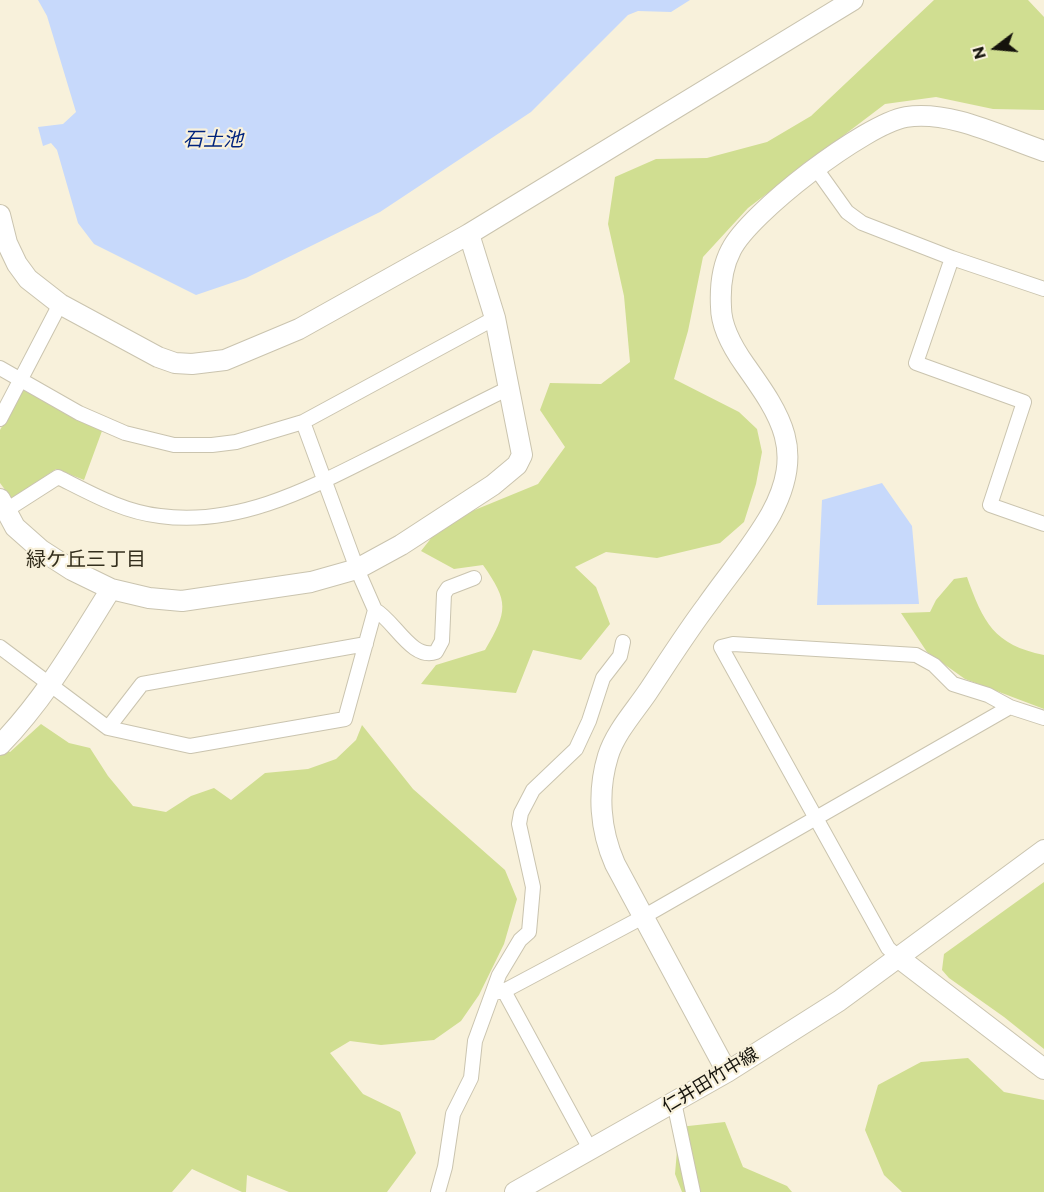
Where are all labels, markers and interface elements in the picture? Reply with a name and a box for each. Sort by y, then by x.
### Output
north arrow [966,18,1026,78]
text: N [967,45,989,61]
water label: 石土池 [183,127,243,151]
district label: 緑ケ丘三丁目 [26,547,146,571]
street label: 仁井田竹中線 [658,1043,762,1117]

